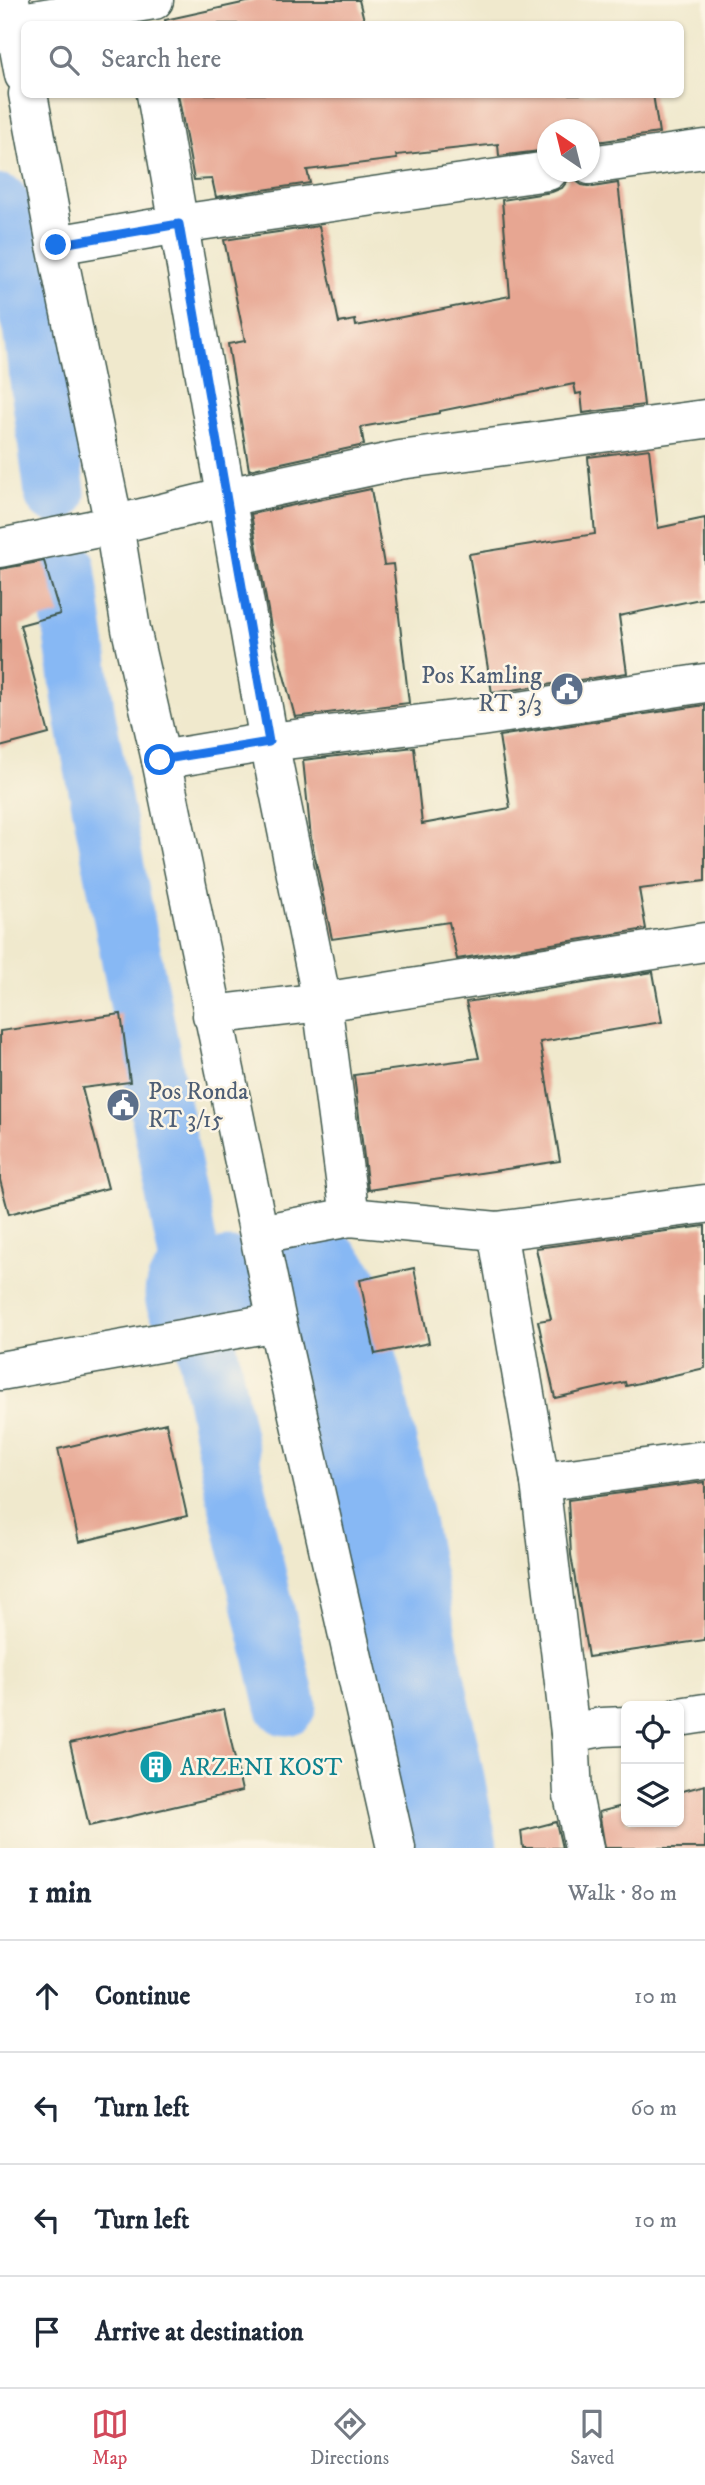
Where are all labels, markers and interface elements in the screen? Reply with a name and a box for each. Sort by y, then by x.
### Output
search box [21,21,684,98]
icon: search [45,41,83,79]
text: Search here [101,43,221,76]
north arrow [537,119,600,182]
route end [40,229,71,260]
place label: Pos Kamling RT 3/3 [421,661,542,719]
public building icon: Pos Kamling RT 3/3 [548,670,586,708]
route start [144,744,175,775]
place label: Pos Ronda RT 3/15 [148,1077,249,1135]
public building icon: Pos Ronda RT 3/15 [104,1086,142,1124]
map controls [621,1701,684,1827]
button: locate [621,1701,684,1764]
building icon: ARZENI KOST [137,1748,175,1786]
place label: ARZENI KOST [180,1753,342,1783]
button: layers [621,1764,684,1827]
text: 1 min [28,1875,91,1912]
text: Walk · 80 m [568,1879,677,1908]
icon: ahead [28,1977,66,2015]
text: Continue [95,1980,190,2013]
text: 10 m [634,1982,677,2011]
icon: left [28,2089,66,2127]
text: Turn left [95,2092,189,2125]
text: 60 m [630,2094,677,2123]
icon: left [28,2201,66,2239]
text: Turn left [95,2204,189,2237]
text: 10 m [634,2206,677,2235]
icon: arrive [28,2313,66,2351]
text: Arrive at destination [95,2316,304,2349]
tab: Map [91,2405,129,2470]
tab: Directions [310,2405,389,2470]
tab: Saved [571,2405,614,2470]

